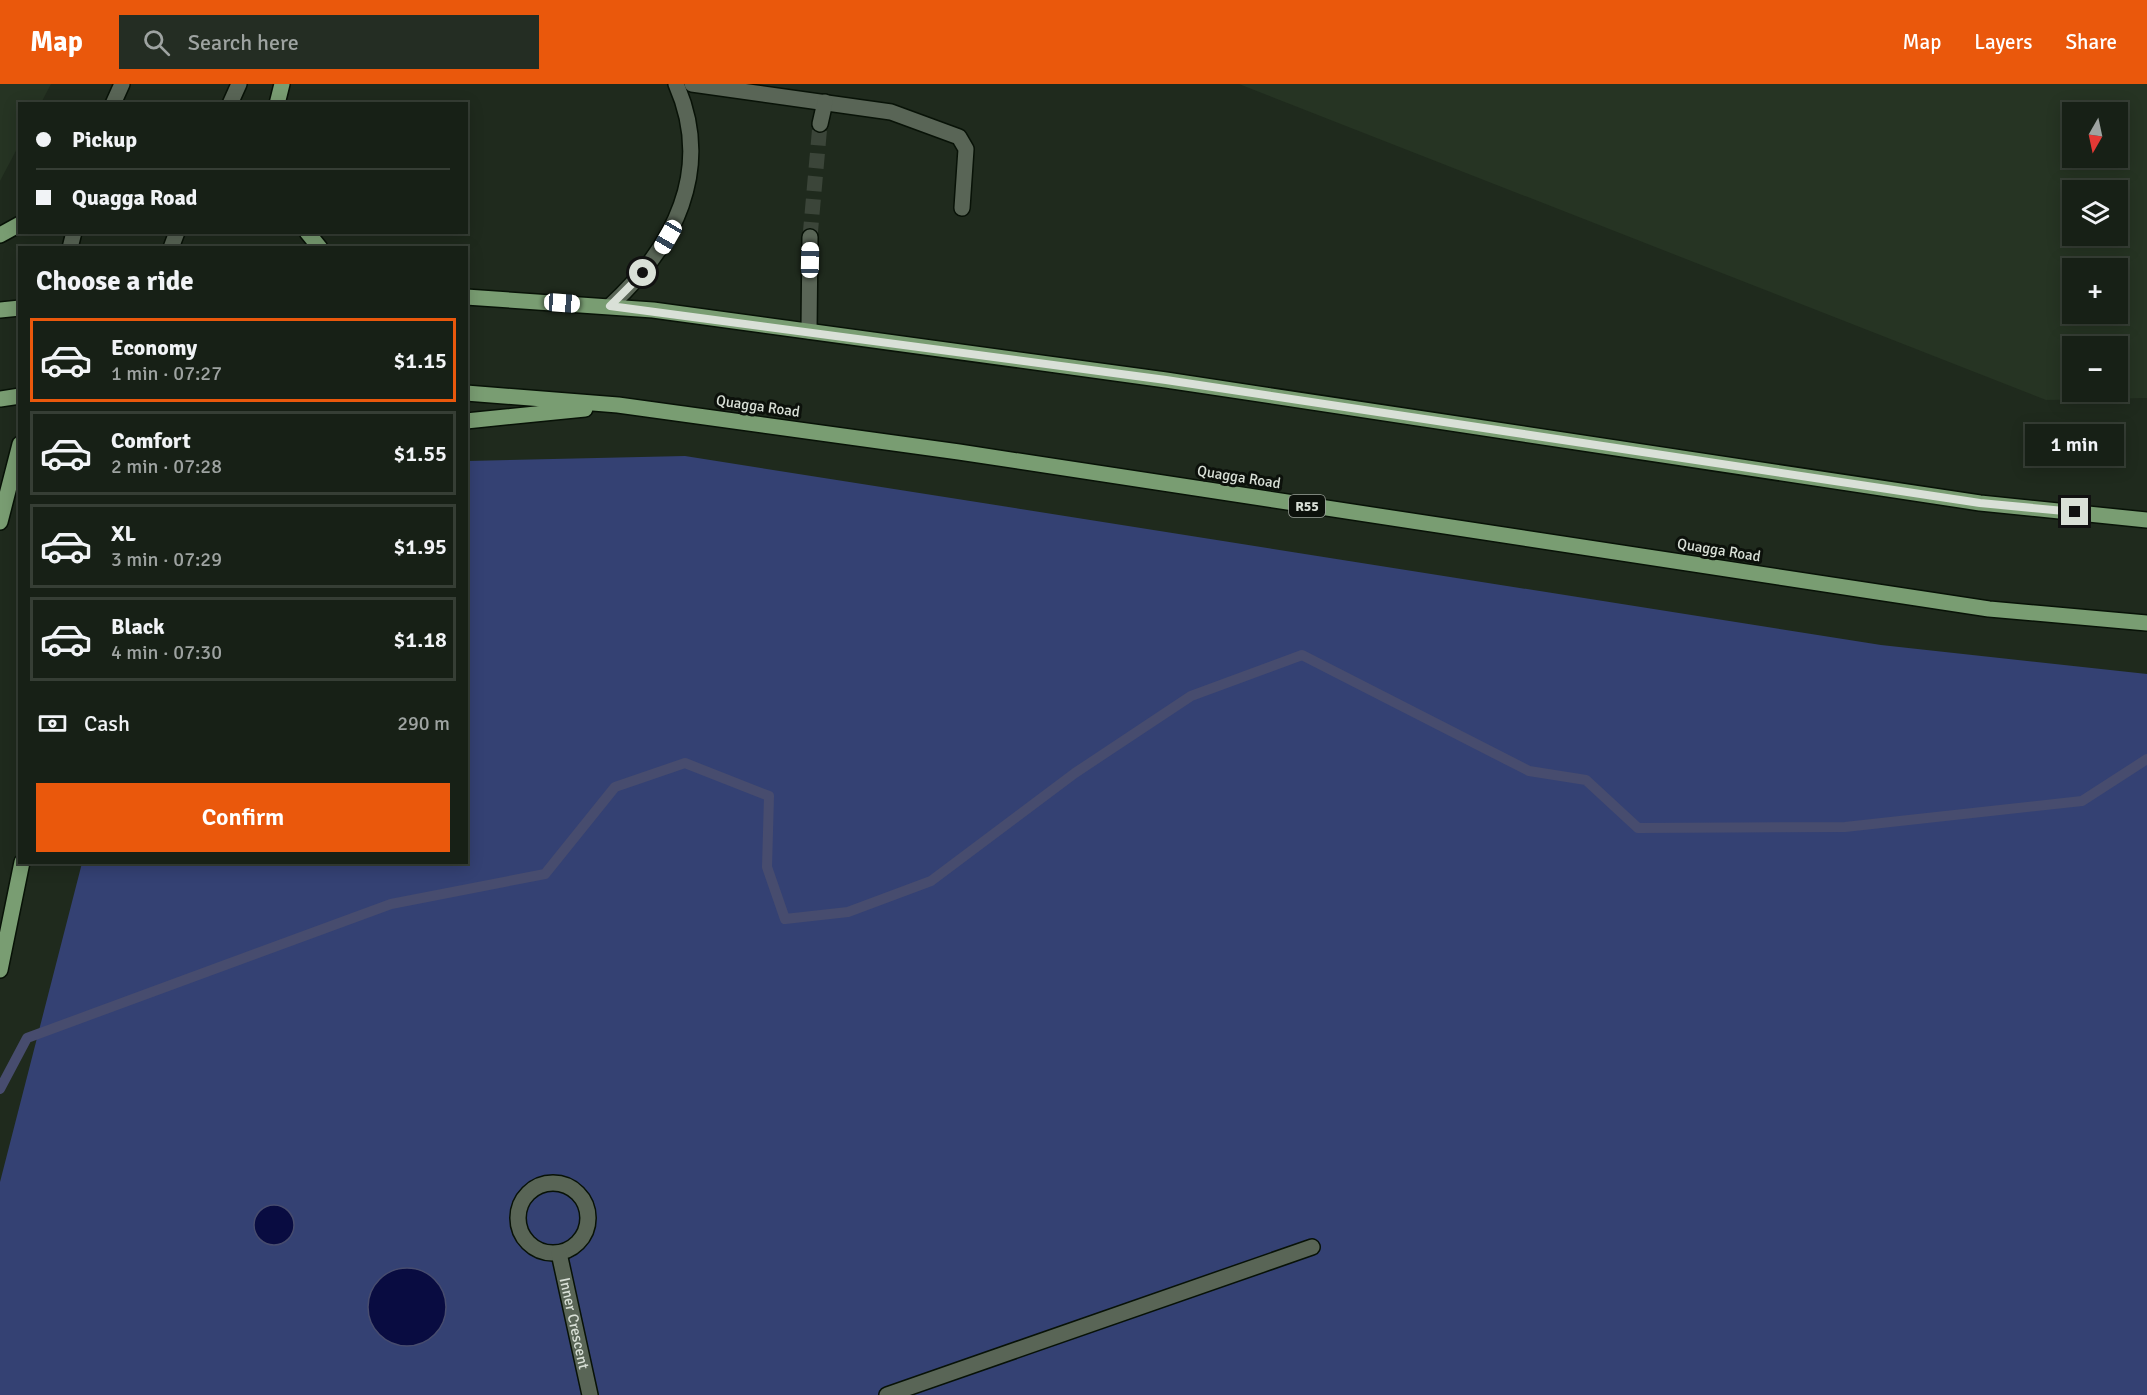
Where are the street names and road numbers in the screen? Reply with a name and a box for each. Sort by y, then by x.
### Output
street label: Quagga Road [715,391,801,421]
street label: Quagga Road [1196,462,1282,492]
road number: R55 [1289,495,1325,517]
street label: Quagga Road [1676,535,1762,565]
street label: Inner Crescent [556,1276,593,1371]

